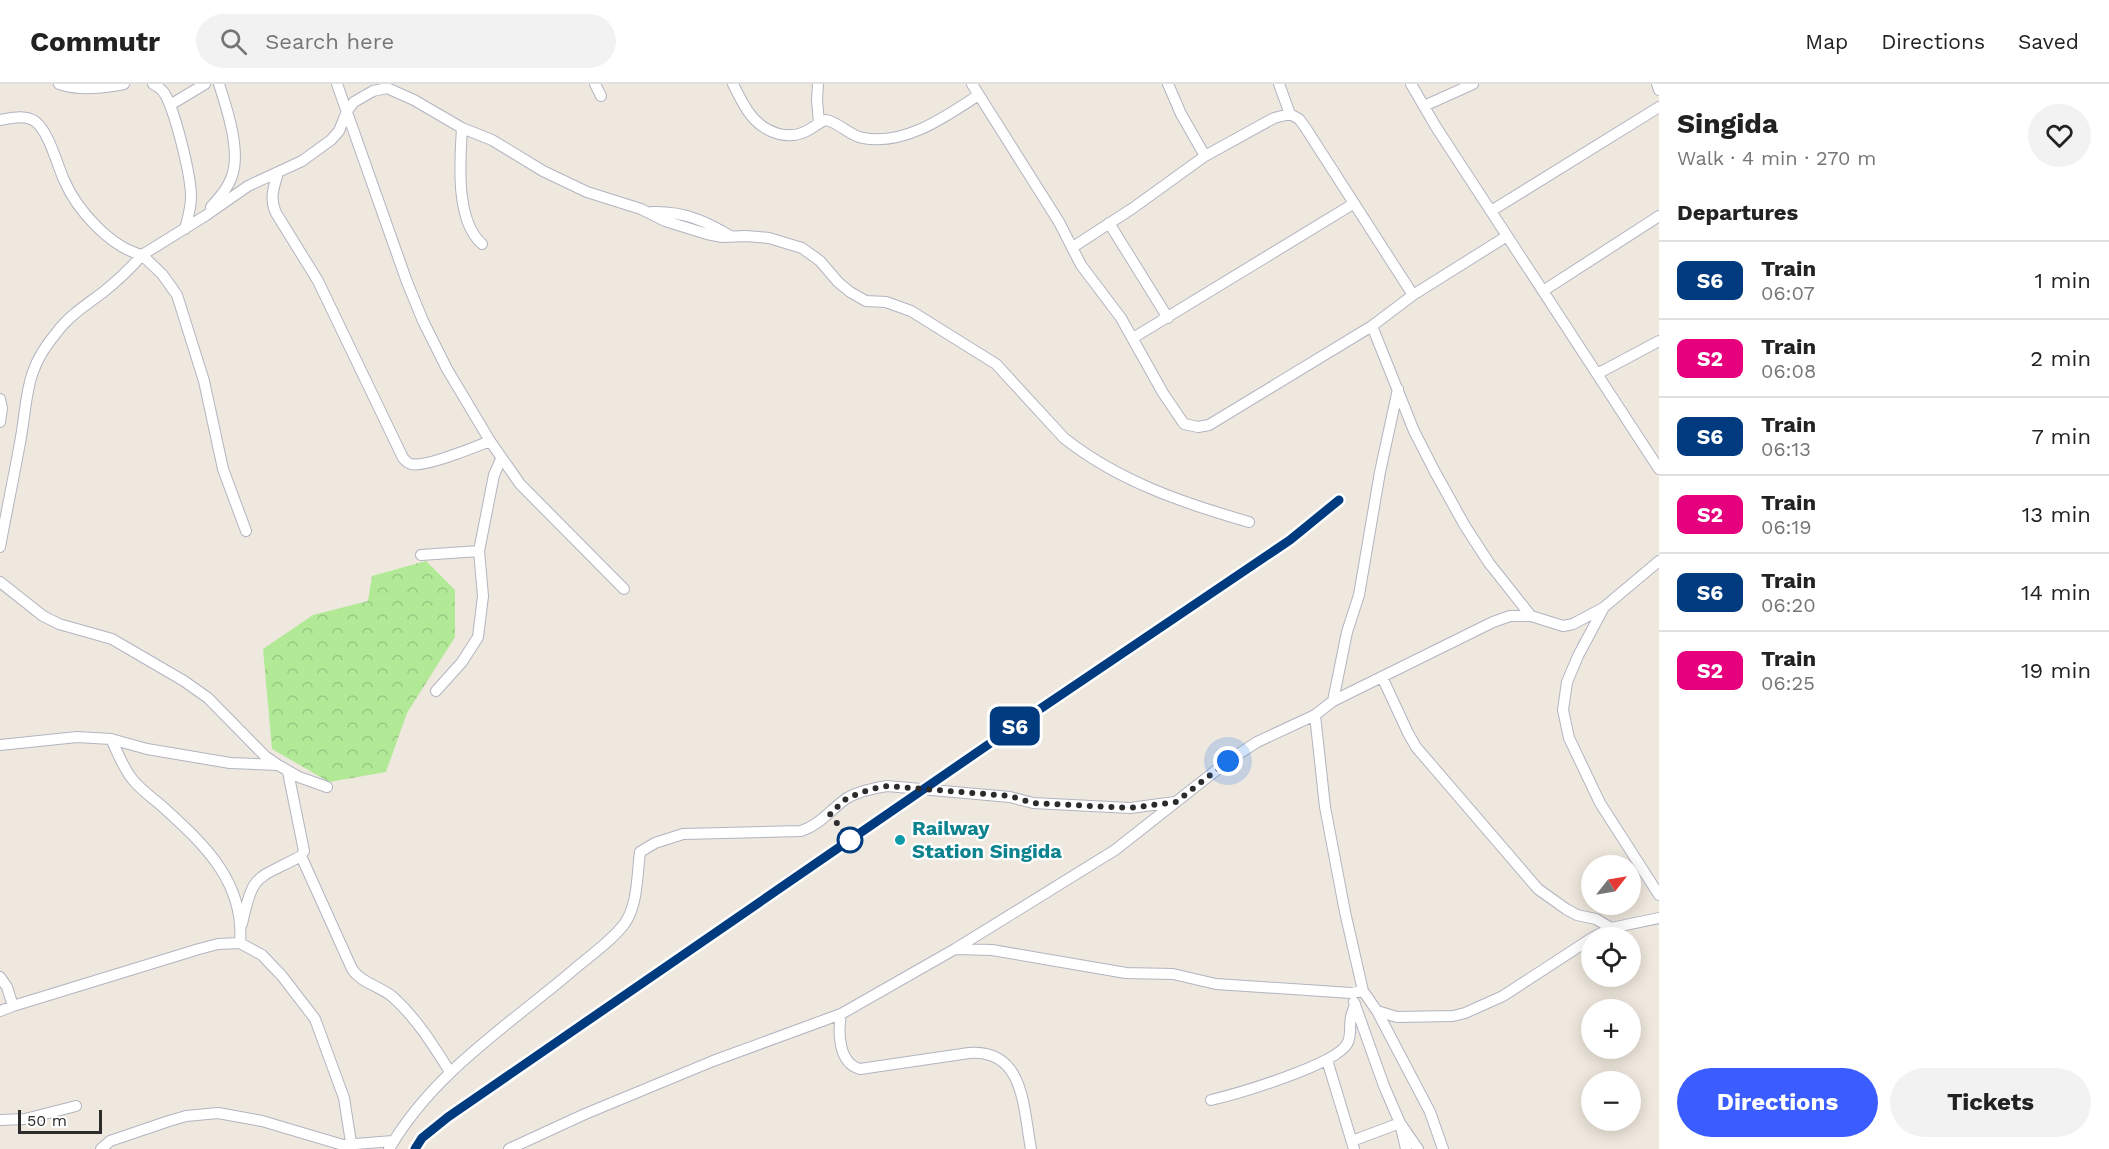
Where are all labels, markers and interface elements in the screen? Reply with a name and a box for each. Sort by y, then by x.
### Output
search box [196,14,616,68]
text: Commutr [30,25,160,58]
icon: search [217,25,250,58]
text: Search here [265,29,394,54]
text: Map [1805,29,1848,54]
text: Directions [1881,29,1985,54]
text: Saved [2018,29,2079,54]
button: heart [2028,104,2091,167]
text: Singida [1677,107,1778,140]
text: Walk · 4 min · 270 m [1677,146,1876,170]
text: Departures [1677,200,1798,225]
text: Train [1761,256,1816,281]
text: S6 [1697,268,1723,293]
text: 1 min [2034,268,2091,293]
text: 06:07 [1761,281,1815,305]
text: Train [1761,334,1816,359]
text: S2 [1697,346,1723,371]
text: 2 min [2030,346,2091,371]
text: 06:08 [1761,359,1816,383]
text: Train [1761,412,1816,437]
text: S6 [1697,424,1723,449]
text: 7 min [2031,424,2091,449]
text: 06:13 [1761,437,1811,461]
text: Train [1761,490,1816,515]
text: S2 [1697,502,1723,527]
text: 13 min [2022,502,2091,527]
text: 06:19 [1761,515,1812,539]
text: Train [1761,568,1816,593]
text: S6 [1697,580,1723,605]
text: 14 min [2021,580,2091,605]
text: 06:20 [1761,593,1816,617]
text: Train [1761,646,1816,671]
text: S2 [1697,658,1723,683]
text: 19 min [2021,658,2091,683]
text: 06:25 [1761,671,1815,695]
line badge: S6 [988,706,1042,746]
text: S6 [1002,714,1028,739]
your location [1213,746,1243,776]
place label: Railway Station Singida [912,816,1062,863]
unlabelled marker [837,827,863,853]
marker: Railway Station Singida [893,833,907,847]
north arrow [1581,855,1641,915]
map controls [1581,855,1641,1131]
button: locate [1581,927,1641,987]
button: + [1581,999,1641,1059]
button: Directions [1677,1068,1878,1137]
button: Tickets [1890,1068,2091,1137]
button: − [1581,1071,1641,1131]
scale bar [18,1107,102,1134]
text: 50 m [27,1111,67,1130]

